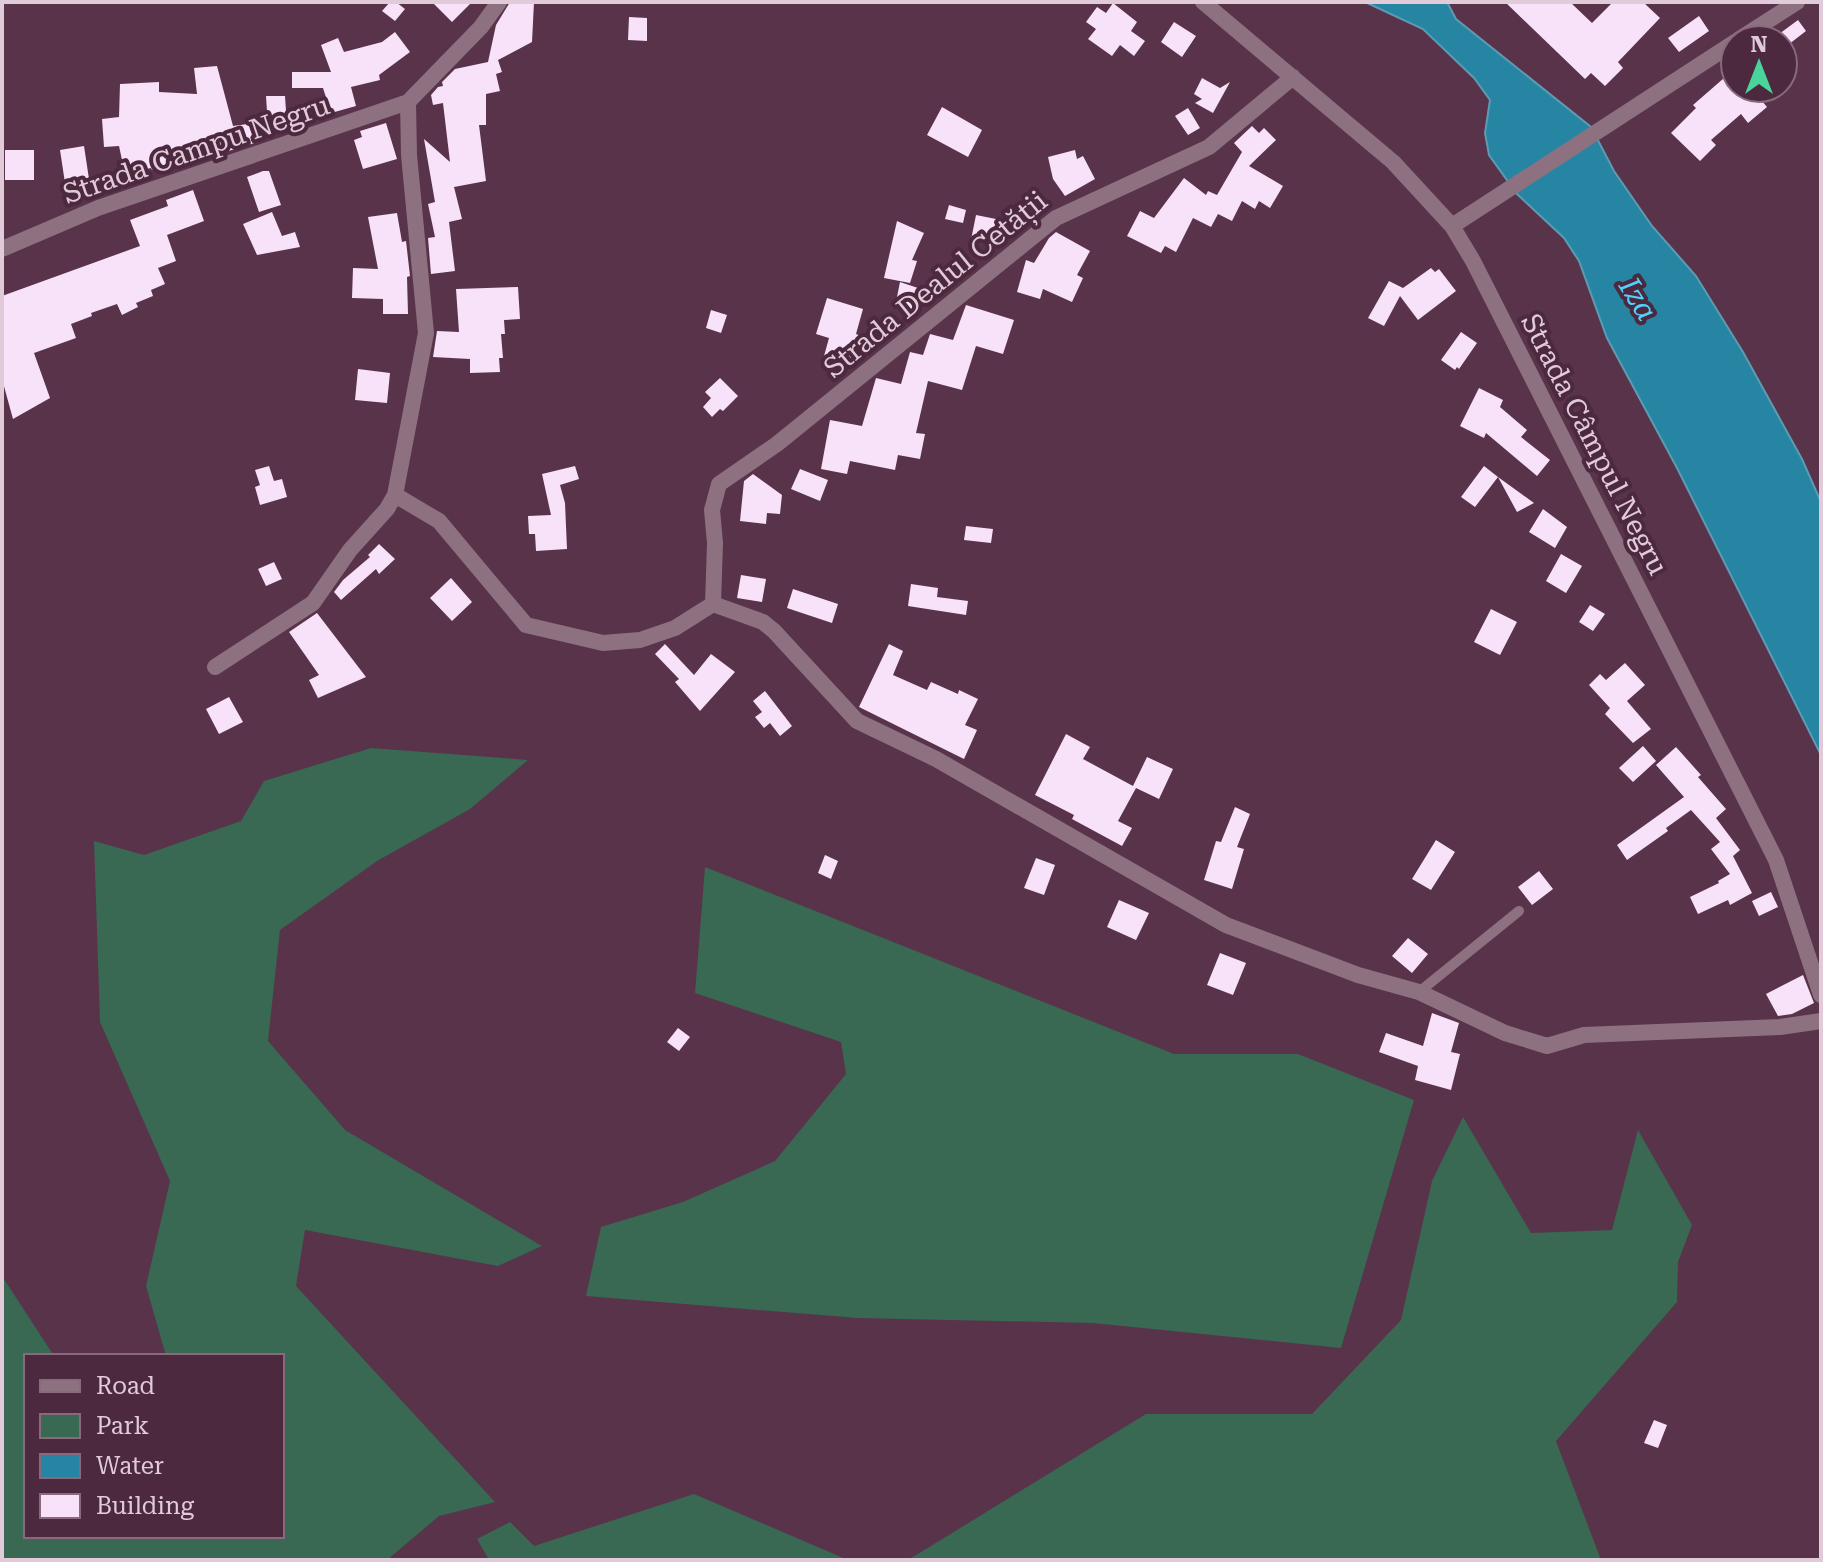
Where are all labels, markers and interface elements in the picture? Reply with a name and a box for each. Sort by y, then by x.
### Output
north arrow [1719,24,1799,104]
text: N [1751,32,1768,57]
street label: Strada Campu Negru [58,88,334,211]
street label: Strada Dealul Cetății [817,184,1055,386]
water label: Iza [1611,270,1665,327]
street label: Strada Câmpul Negru [1514,308,1675,580]
legend [24,1354,284,1538]
text: Road [96,1372,155,1400]
text: Park [96,1412,149,1440]
text: Water [96,1452,164,1480]
text: Building [96,1492,194,1520]

